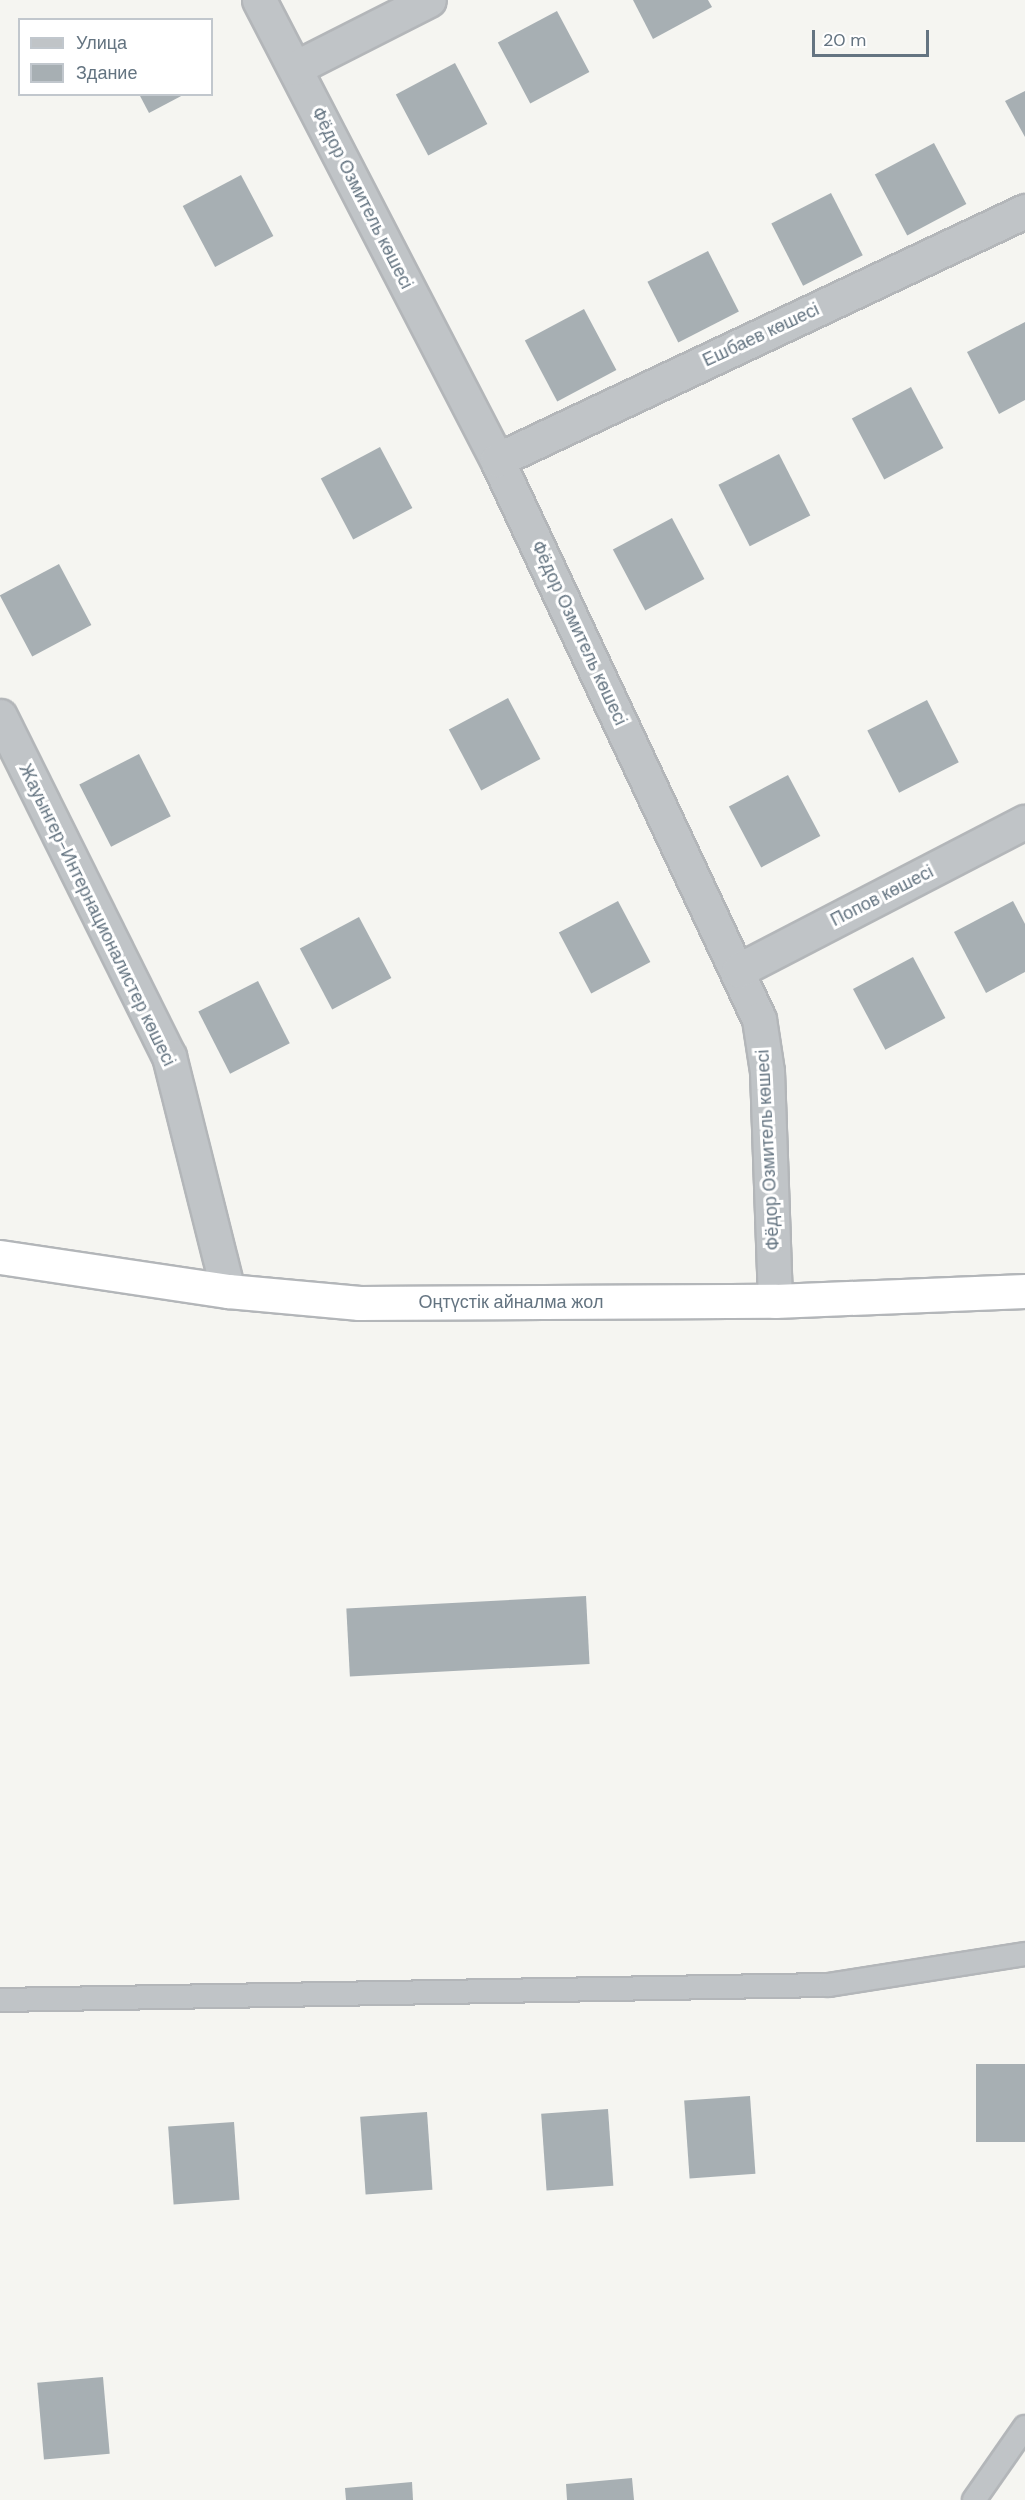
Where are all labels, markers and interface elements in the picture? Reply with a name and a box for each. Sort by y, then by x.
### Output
legend [18,18,213,96]
scale bar [815,18,932,56]
text: 20 m [823,28,866,52]
text: Улица [76,31,127,55]
text: Здание [76,61,137,85]
street label: Фёдор Озмитель көшесі [307,103,417,293]
street label: Ешбаев көшесі [699,299,823,371]
street label: Фёдор Озмитель көшесі [527,537,631,729]
street label: Жауынгер-Интернационалистер көшесі [14,760,180,1070]
street label: Попов көшесі [827,861,937,931]
street label: Фёдор Озмитель көшесі [752,1049,784,1251]
street label: Оңтүстік айналма жол [419,1291,603,1313]

